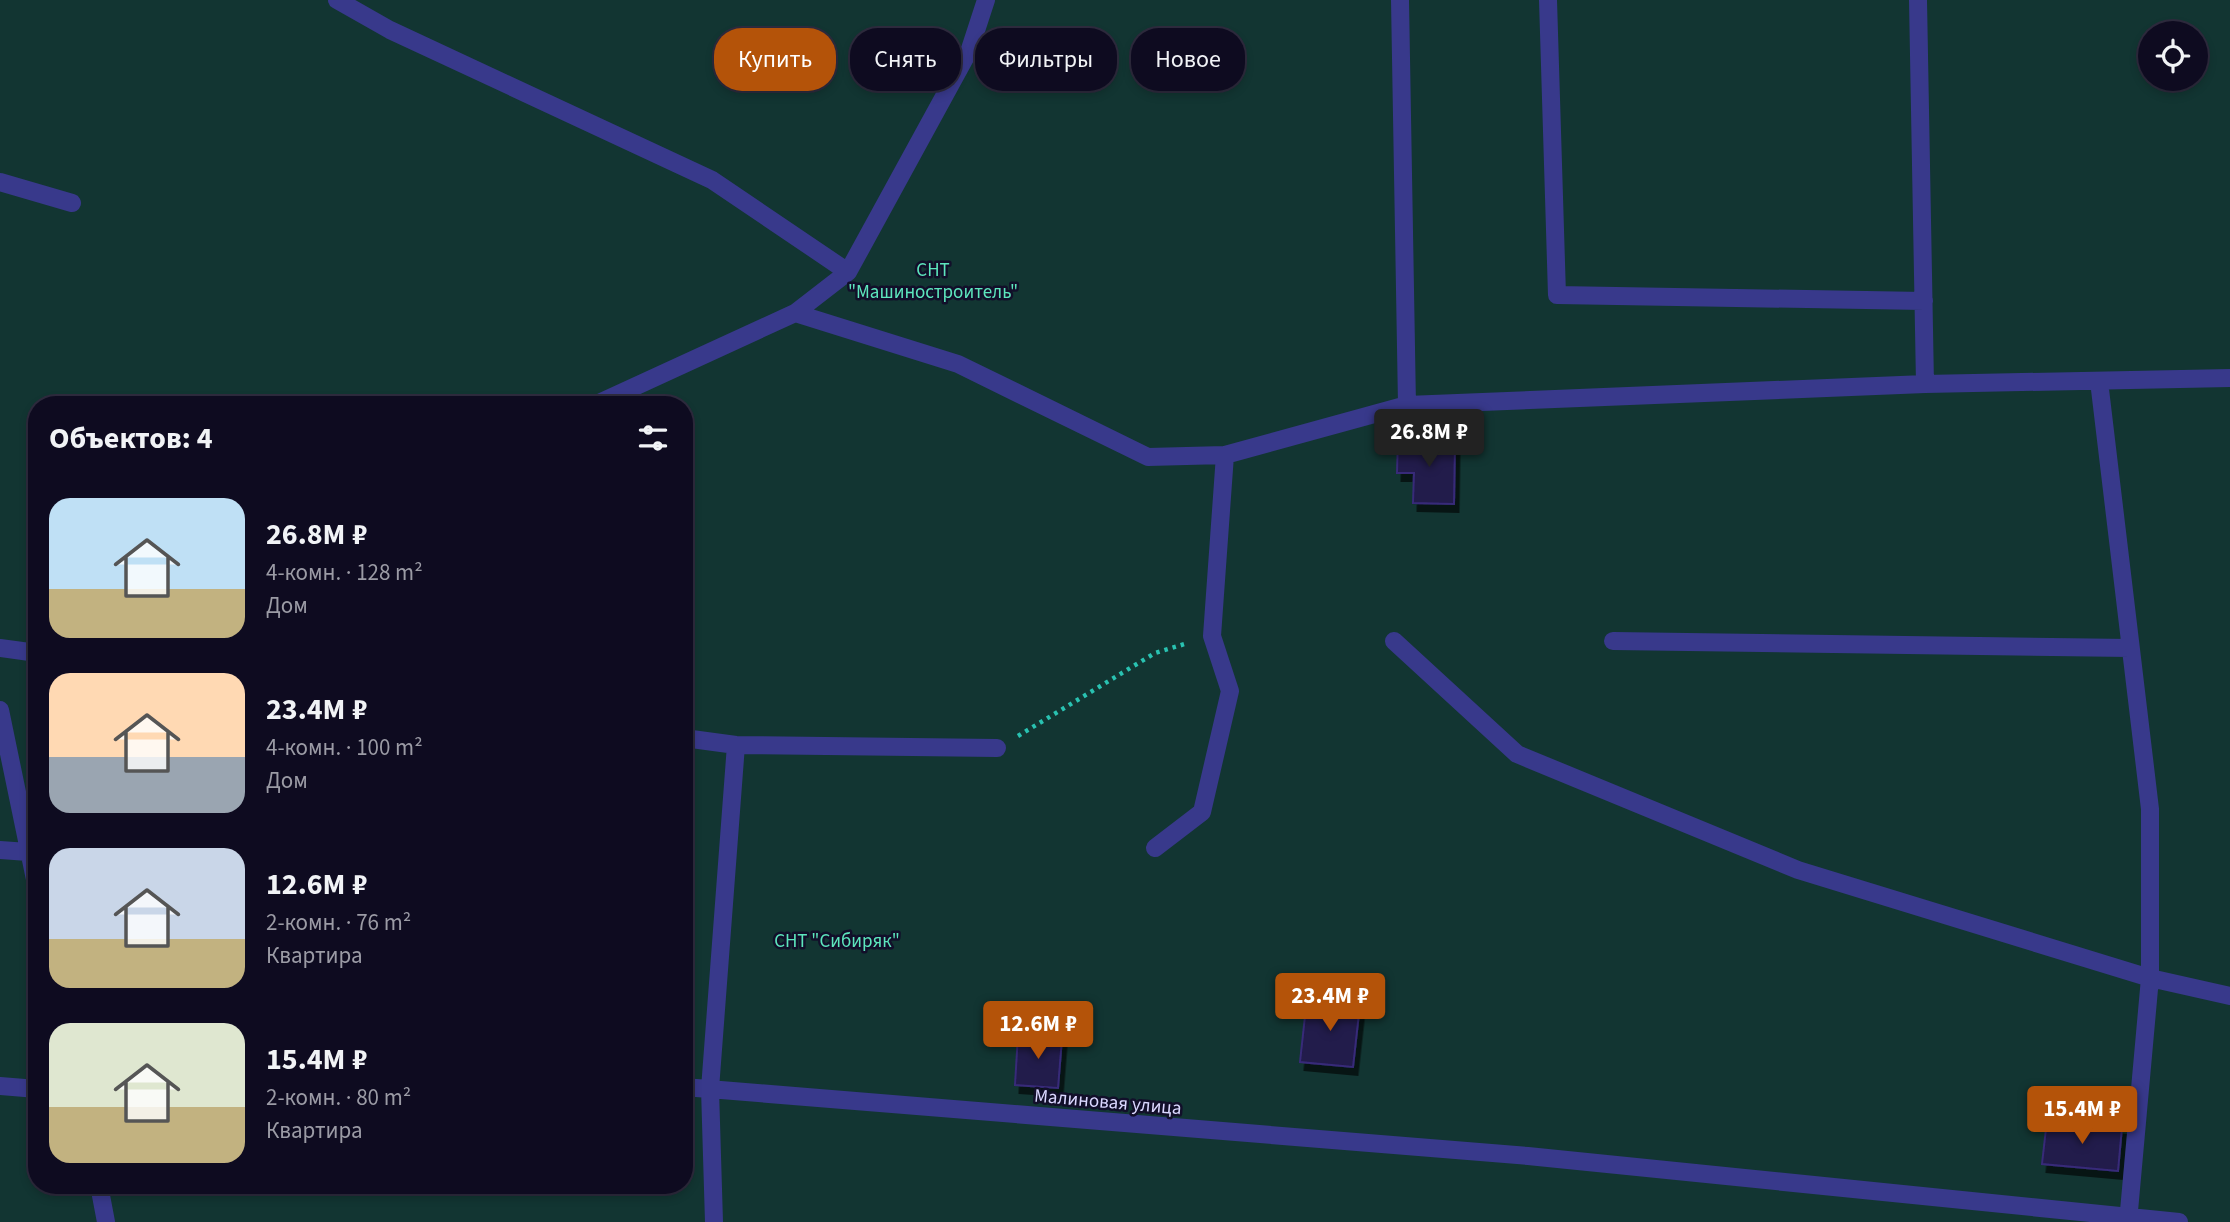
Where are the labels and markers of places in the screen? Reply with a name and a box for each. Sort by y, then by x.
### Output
pin: 26.8M ₽ [1364,410,1494,469]
pin: 23.4M ₽ [1265,974,1395,1033]
pin: 12.6M ₽ [973,1002,1103,1061]
pin: 15.4M ₽ [2017,1086,2147,1146]

